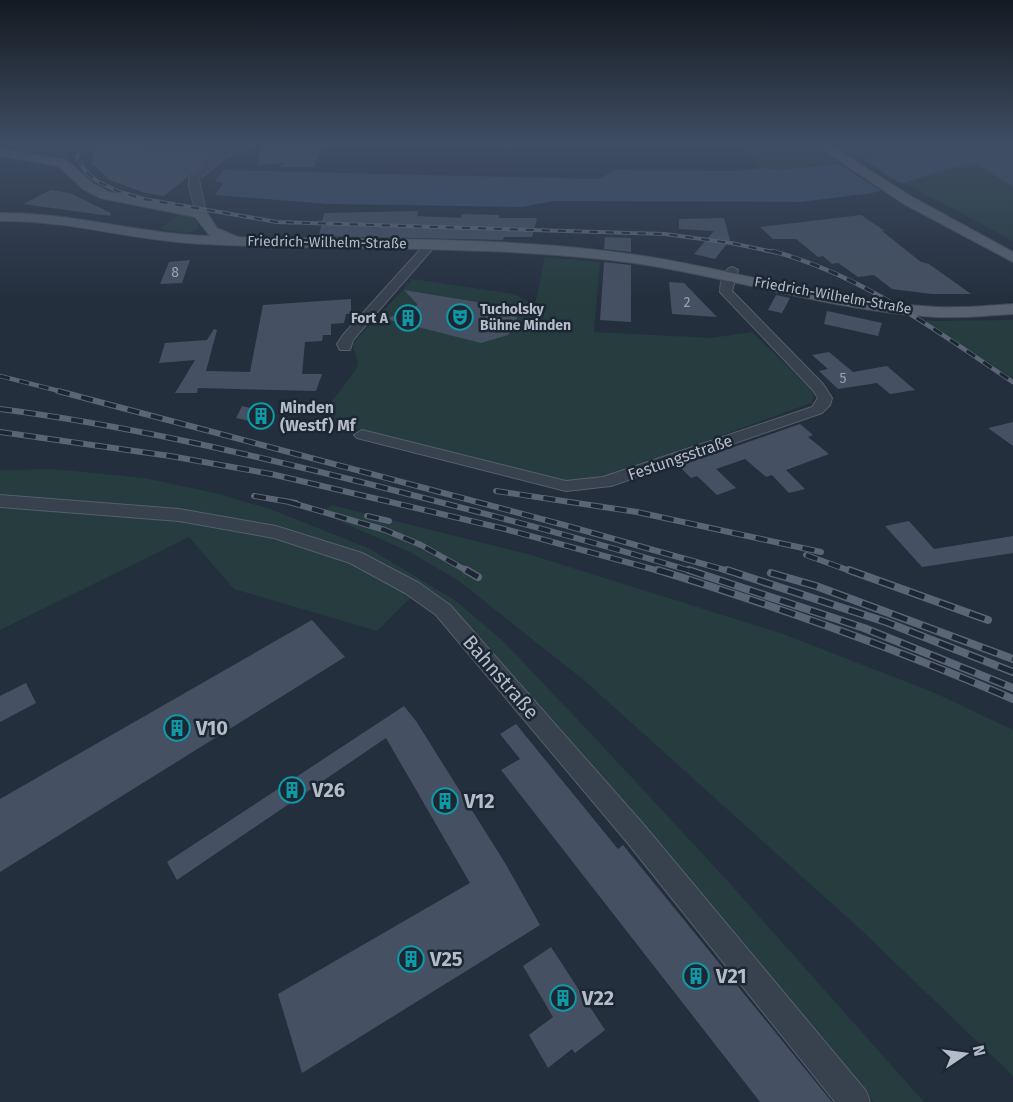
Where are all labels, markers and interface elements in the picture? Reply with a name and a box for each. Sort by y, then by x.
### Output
street label: Friedrich-Wilhelm-Straße [247,233,407,252]
house number: 8 [171,264,179,281]
street label: Friedrich-Wilhelm-Straße [753,273,913,318]
house number: 2 [684,294,691,311]
place label: Tucholsky Bühne Minden [480,301,571,334]
theatre icon: Tucholsky Bühne Minden [445,302,475,332]
building icon: Fort A [393,303,423,333]
place label: Fort A [351,310,389,327]
house number: 5 [839,370,847,387]
place label: Minden (Westf) Mf [280,398,357,435]
building icon: Minden (Westf) Mf [246,401,276,431]
street label: Festungsstraße [625,431,735,484]
street label: Bahnstraße [458,630,544,724]
building icon: V10 [162,713,192,743]
place label: V10 [195,716,228,740]
building icon: V26 [277,775,307,805]
place label: V26 [311,778,345,802]
building icon: V12 [430,786,460,816]
place label: V12 [463,789,495,813]
building icon: V25 [396,944,426,974]
place label: V25 [429,947,463,971]
building icon: V21 [681,961,711,991]
place label: V21 [715,964,747,988]
building icon: V22 [548,983,578,1013]
place label: V22 [581,986,614,1010]
north arrow [935,1024,995,1084]
text: N [969,1043,990,1058]

